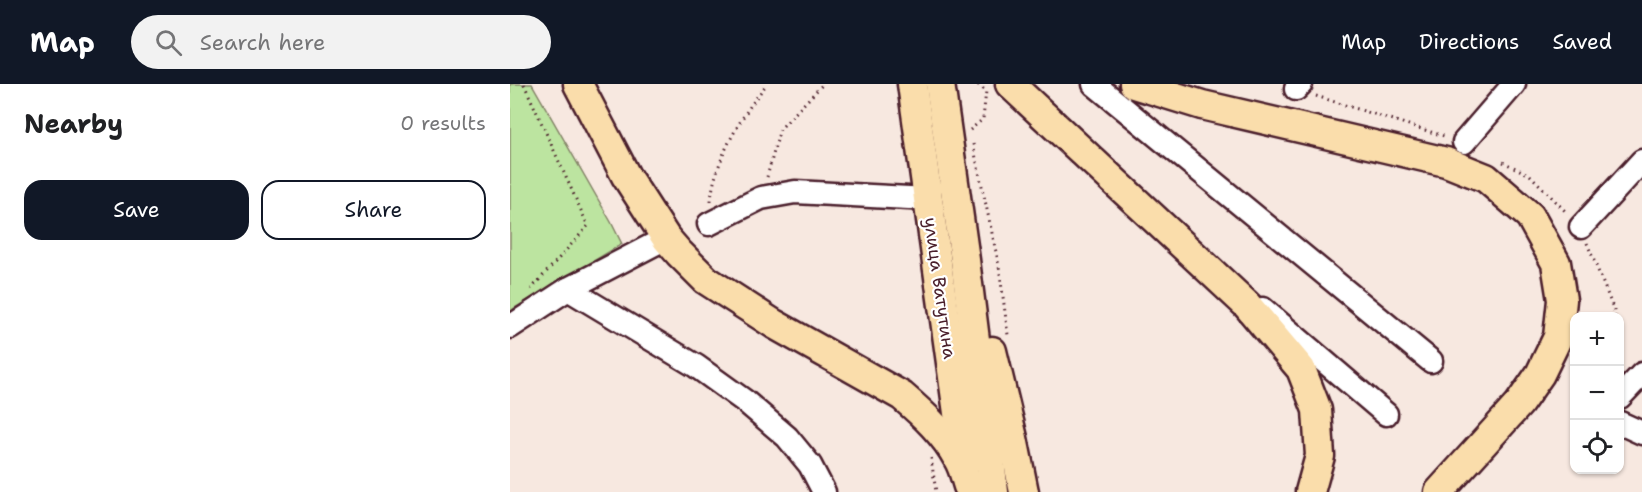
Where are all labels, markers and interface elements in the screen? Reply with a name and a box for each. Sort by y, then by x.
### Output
search box [131,15,551,69]
text: Map [30,23,95,61]
icon: search [152,26,185,59]
text: Search here [200,28,325,57]
text: Map [1341,28,1386,56]
text: Directions [1419,28,1519,56]
text: Saved [1552,28,1612,56]
text: Nearby [24,106,123,141]
text: 0 results [400,110,486,136]
button: Save [24,180,249,240]
button: Share [261,180,486,240]
street label: улица Ватутина [918,216,962,360]
map controls [1570,312,1624,474]
button: + [1570,312,1624,366]
button: − [1570,366,1624,420]
button: locate [1570,420,1624,474]

